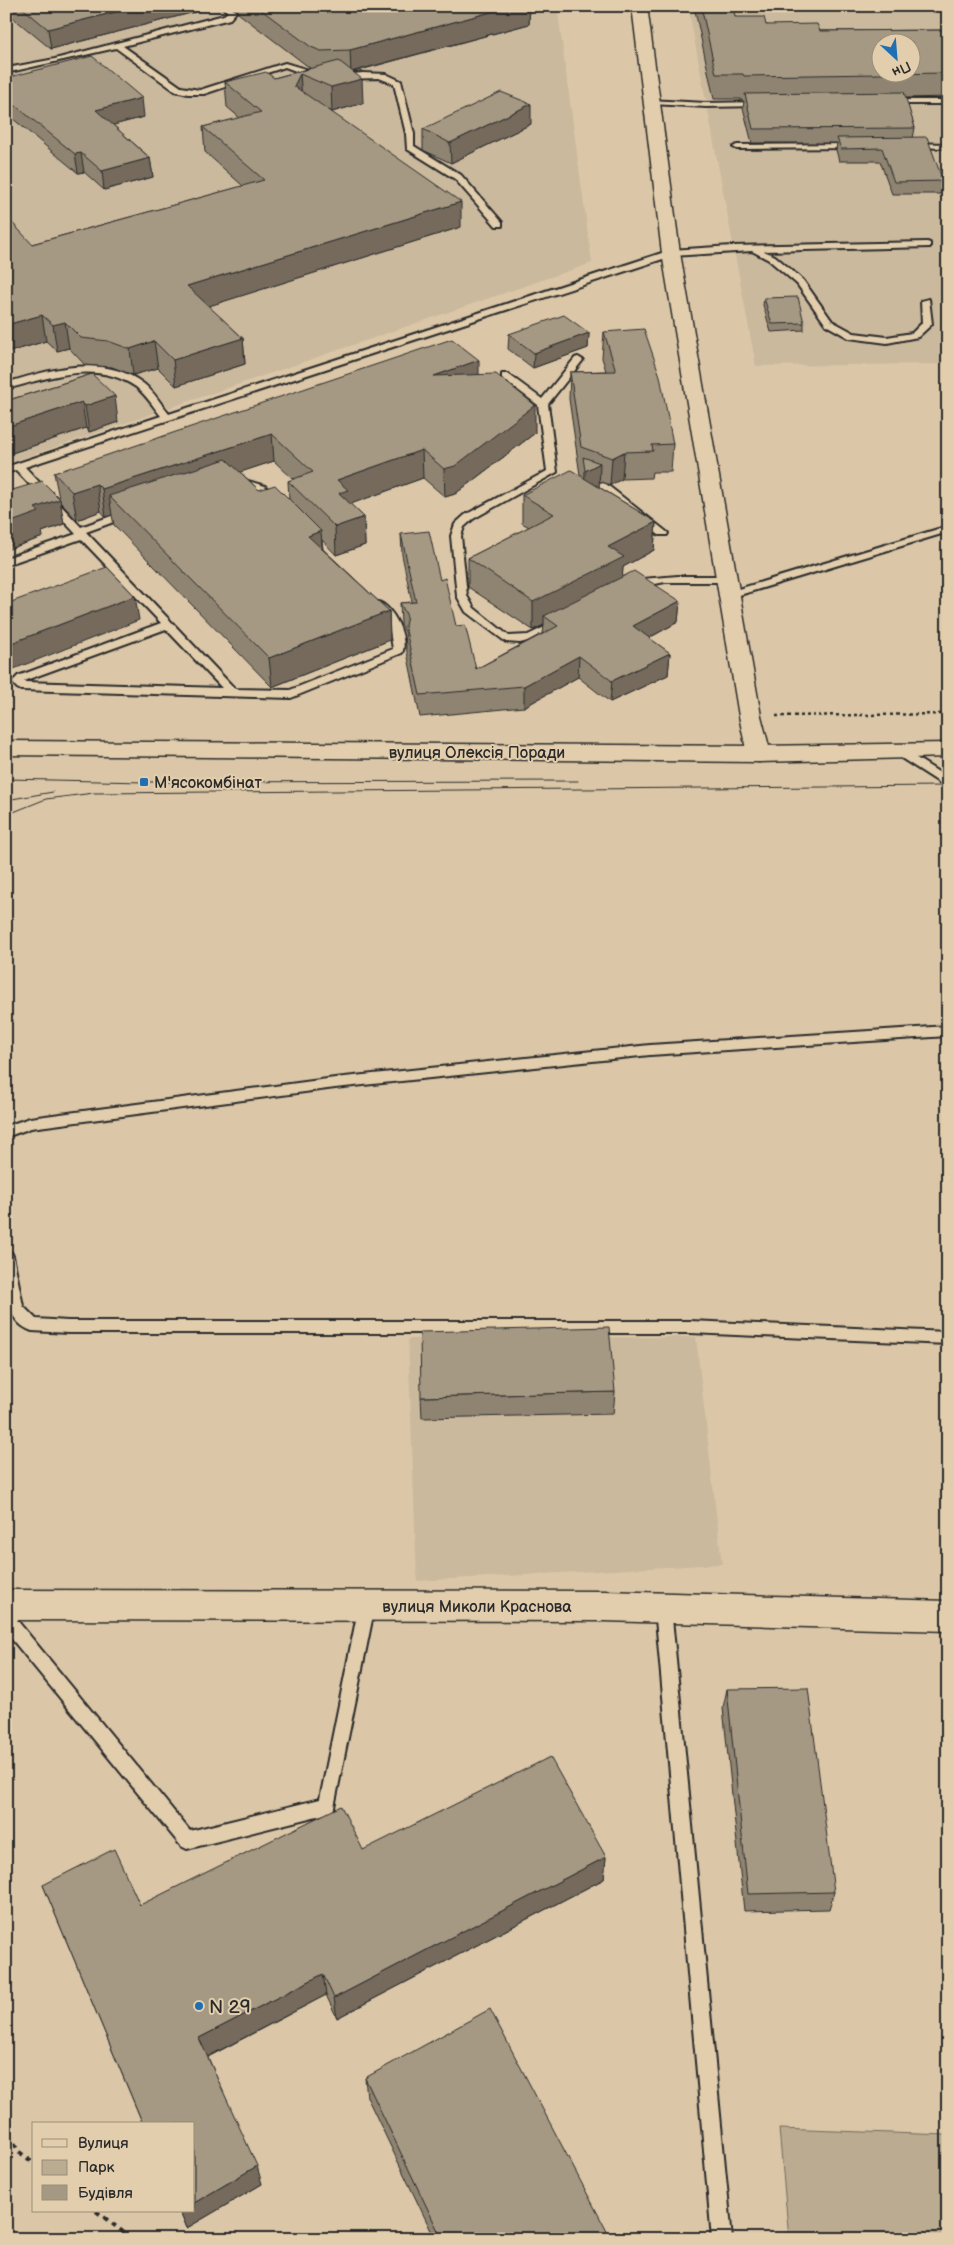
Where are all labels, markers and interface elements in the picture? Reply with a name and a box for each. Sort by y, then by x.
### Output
north arrow [872,32,922,82]
text: Пн [889,58,914,81]
street label: вулиця Олексія Поради [389,744,565,763]
place label: М'ясокомбінат [154,774,262,793]
marker: М'ясокомбінат [138,776,150,788]
street label: вулиця Миколи Краснова [382,1598,572,1617]
place label: N 29 [209,1996,251,2019]
marker: N 29 [193,2000,205,2012]
legend [32,2122,195,2212]
text: Вулиця [78,2134,129,2153]
text: Парк [78,2158,115,2177]
text: Будівля [78,2184,133,2203]

